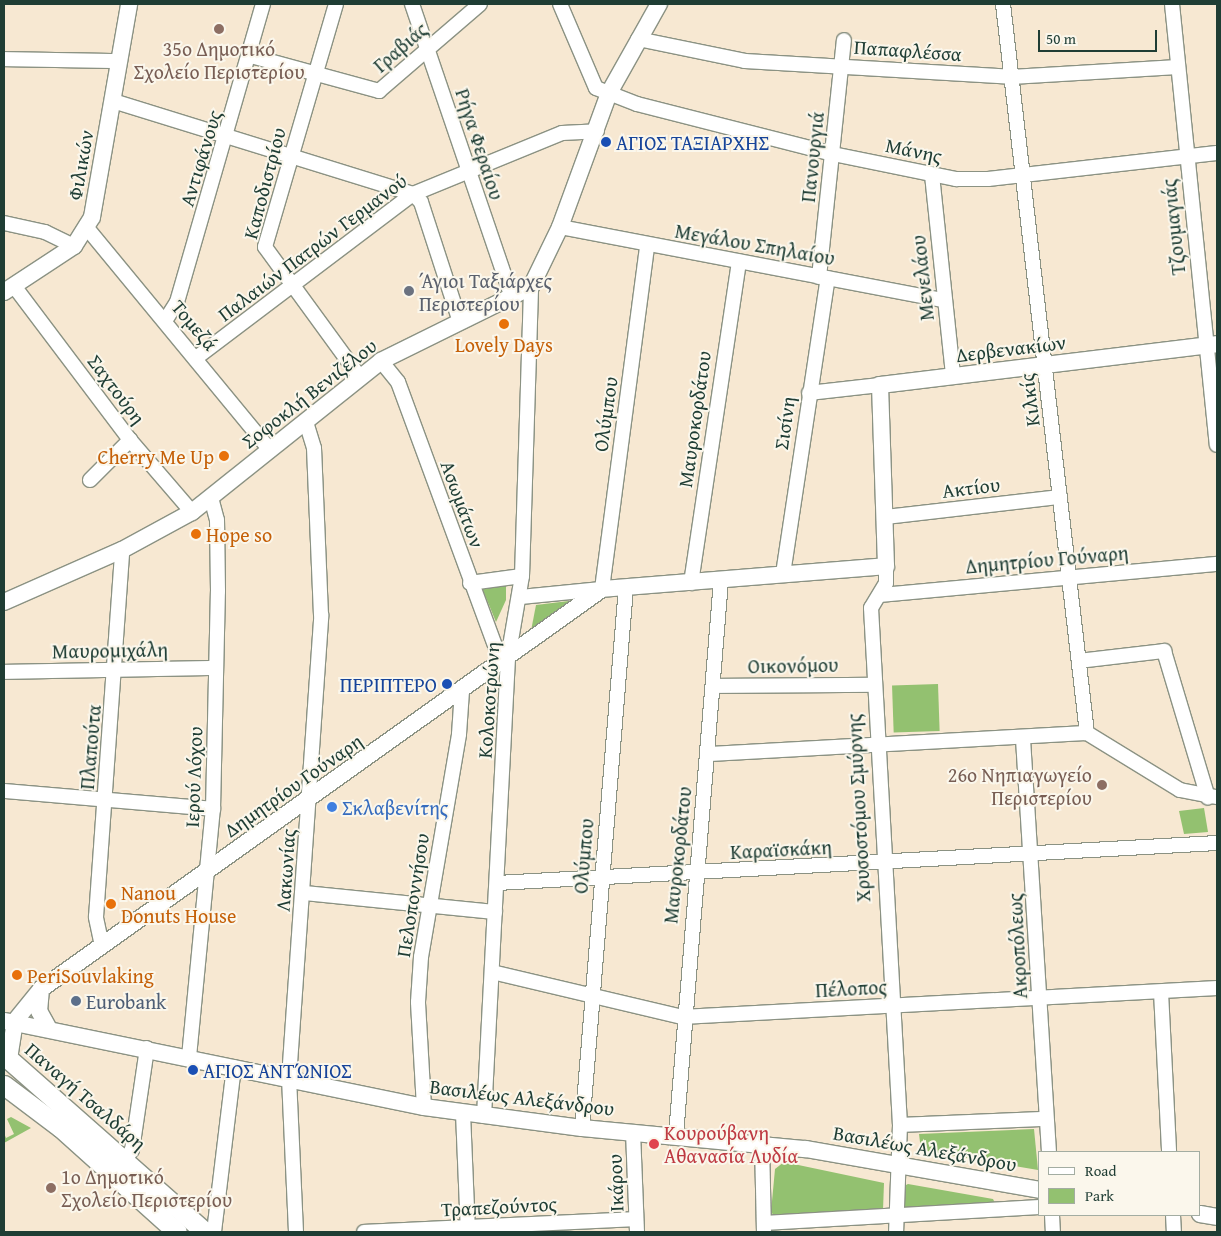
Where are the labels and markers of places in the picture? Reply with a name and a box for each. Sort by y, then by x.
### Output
marker: 35ο Δημοτικό Σχολείο Περιστερίου [213,23,225,35]
place label: 35ο Δημοτικό Σχολείο Περιστερίου [133,37,305,84]
place label: ΑΓΙΟΣ ΤΑΞΙΑΡΧΗΣ [616,130,769,154]
marker: ΑΓΙΟΣ ΤΑΞΙΑΡΧΗΣ [600,136,612,148]
place label: Άγιοι Ταξιάρχες Περιστερίου [419,268,552,315]
marker: Άγιοι Ταξιάρχες Περιστερίου [403,285,415,297]
marker: Lovely Days [498,318,510,330]
place label: Lovely Days [455,332,553,356]
place label: Cherry Me Up [98,444,214,468]
marker: Cherry Me Up [218,450,230,462]
place label: Hope so [206,522,272,546]
marker: Hope so [190,528,202,540]
place label: ΠΕΡΙΠΤΕΡΟ [340,672,437,696]
marker: ΠΕΡΙΠΤΕΡΟ [441,678,453,690]
place label: 26ο Νηπιαγωγείο Περιστερίου [948,762,1092,809]
marker: 26ο Νηπιαγωγείο Περιστερίου [1096,779,1108,791]
place label: Σκλαβενίτης [342,795,448,819]
marker: Σκλαβενίτης [326,801,338,813]
place label: Nanou Donuts House [121,880,236,927]
marker: Nanou Donuts House [105,898,117,910]
place label: PeriSouvlaking [27,963,154,987]
marker: PeriSouvlaking [11,969,23,981]
place label: Eurobank [86,989,166,1013]
marker: Eurobank [70,995,82,1007]
place label: ΑΓΙΟΣ ΑΝΤΏΝΙΟΣ [203,1058,352,1082]
marker: ΑΓΙΟΣ ΑΝΤΏΝΙΟΣ [187,1064,199,1076]
place label: Κουρούβανη Αθανασία Λυδία [664,1120,798,1167]
marker: Κουρούβανη Αθανασία Λυδία [648,1138,660,1150]
place label: 1ο Δημοτικό Σχολείο Περιστερίου [61,1164,232,1211]
marker: 1ο Δημοτικό Σχολείο Περιστερίου [45,1182,57,1194]

